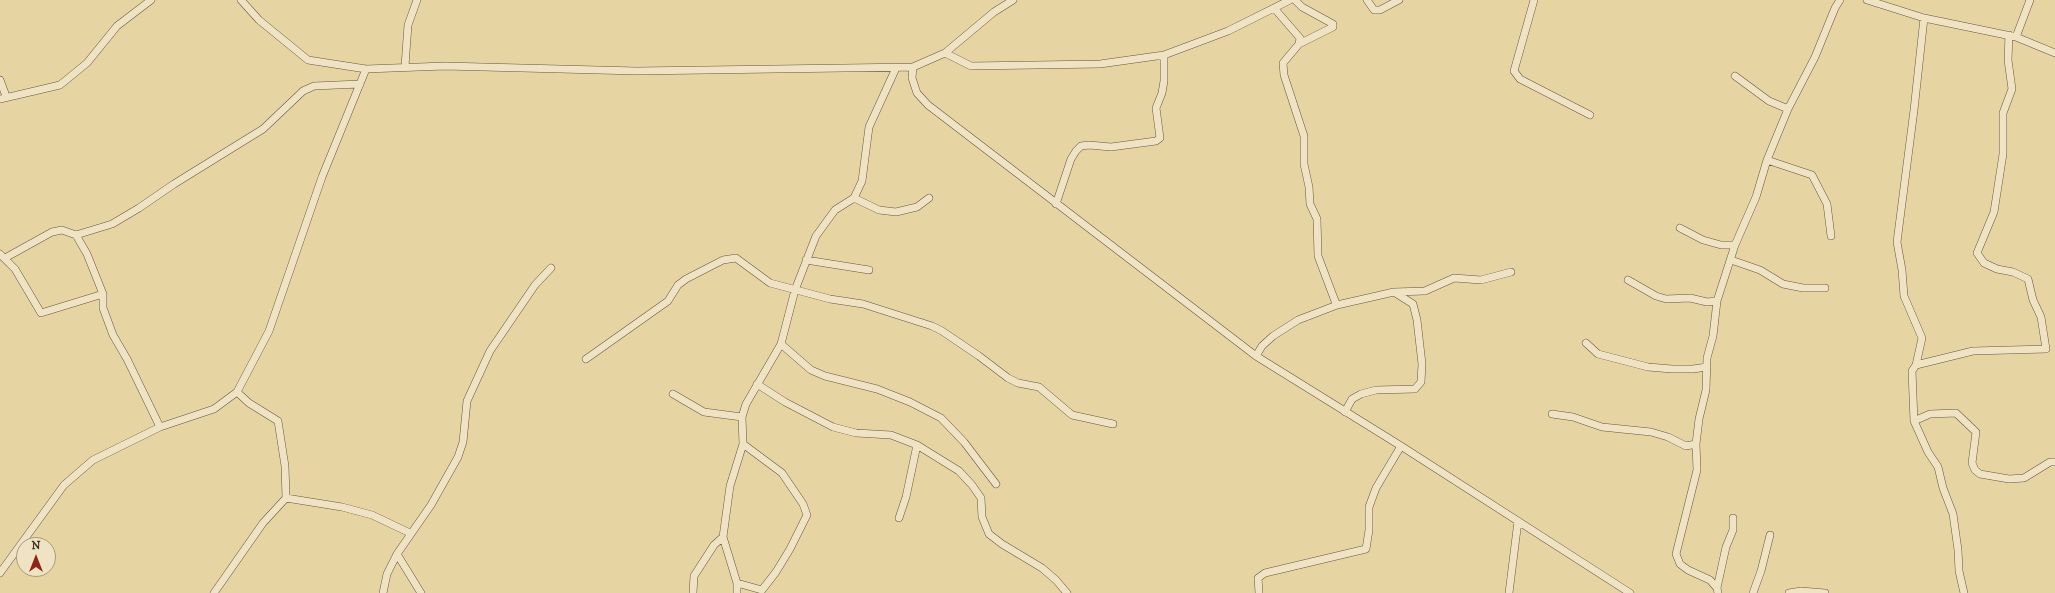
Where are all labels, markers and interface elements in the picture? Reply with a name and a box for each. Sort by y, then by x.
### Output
north arrow [16,537,56,577]
text: N [31,539,41,553]

